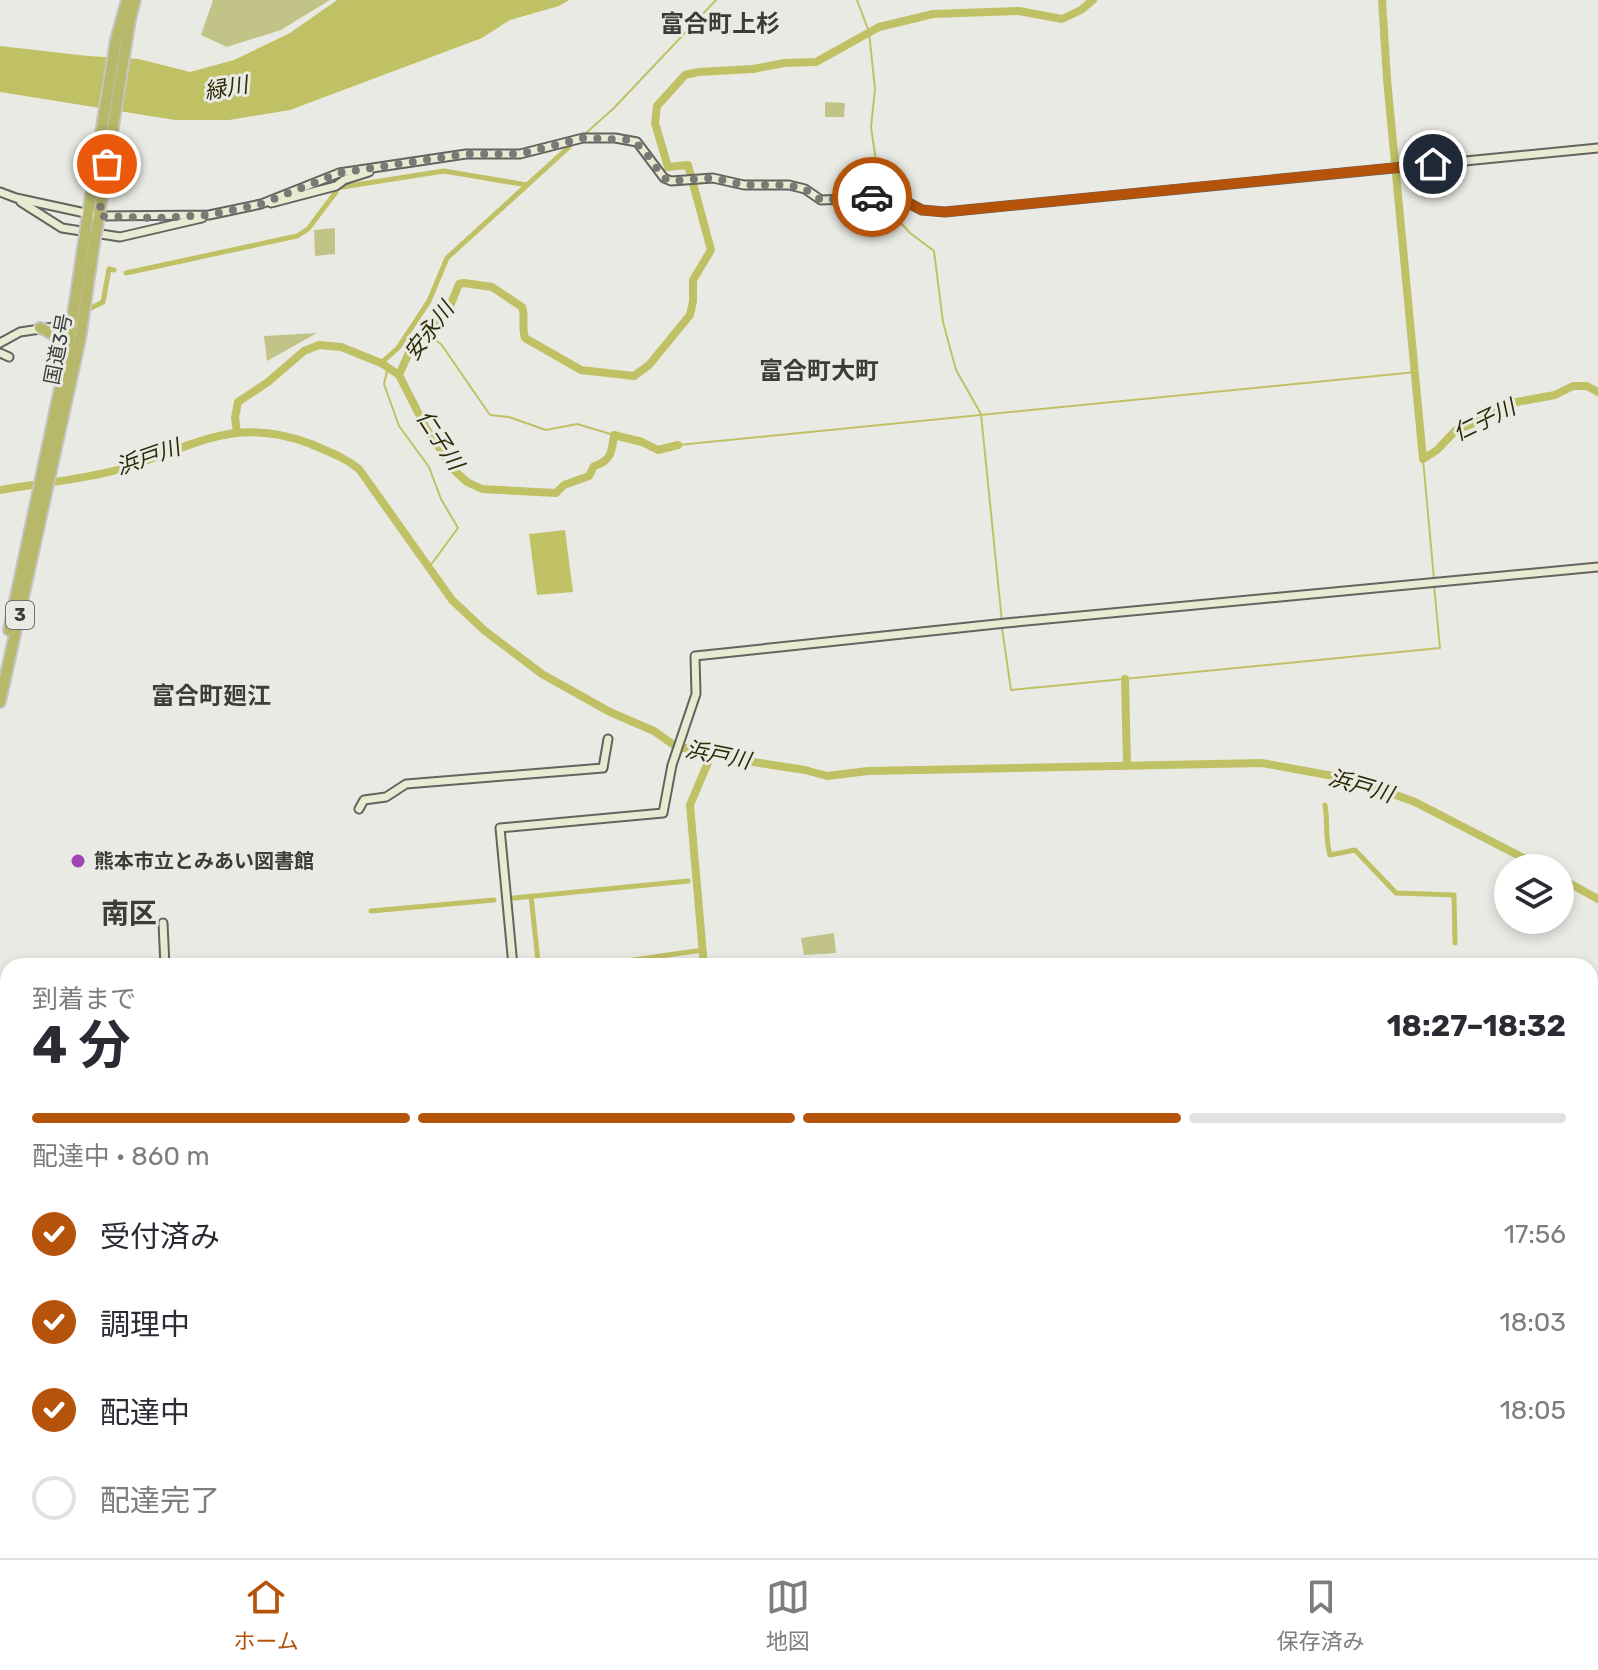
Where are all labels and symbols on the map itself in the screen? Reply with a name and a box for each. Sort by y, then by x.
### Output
district label: 富合町上杉 [660,10,780,38]
water label: 緑川 [202,71,252,105]
pin [73,130,141,198]
pin [1399,130,1467,198]
courier [832,157,912,237]
water label: 安永川 [398,295,461,365]
street label: 国道3号 [39,311,77,387]
district label: 富合町大町 [759,357,879,385]
water label: 仁子川 [1448,393,1521,447]
water label: 仁子川 [411,405,470,477]
water label: 浜戸川 [112,433,185,481]
road number: 3 [6,601,34,629]
district label: 富合町廻江 [151,682,271,710]
water label: 浜戸川 [683,735,755,775]
water label: 浜戸川 [1326,764,1398,809]
place label: 熊本市立とみあい図書館 [94,849,314,873]
marker: 熊本市立とみあい図書館 [69,852,87,870]
district label: 南区 [101,897,157,930]

